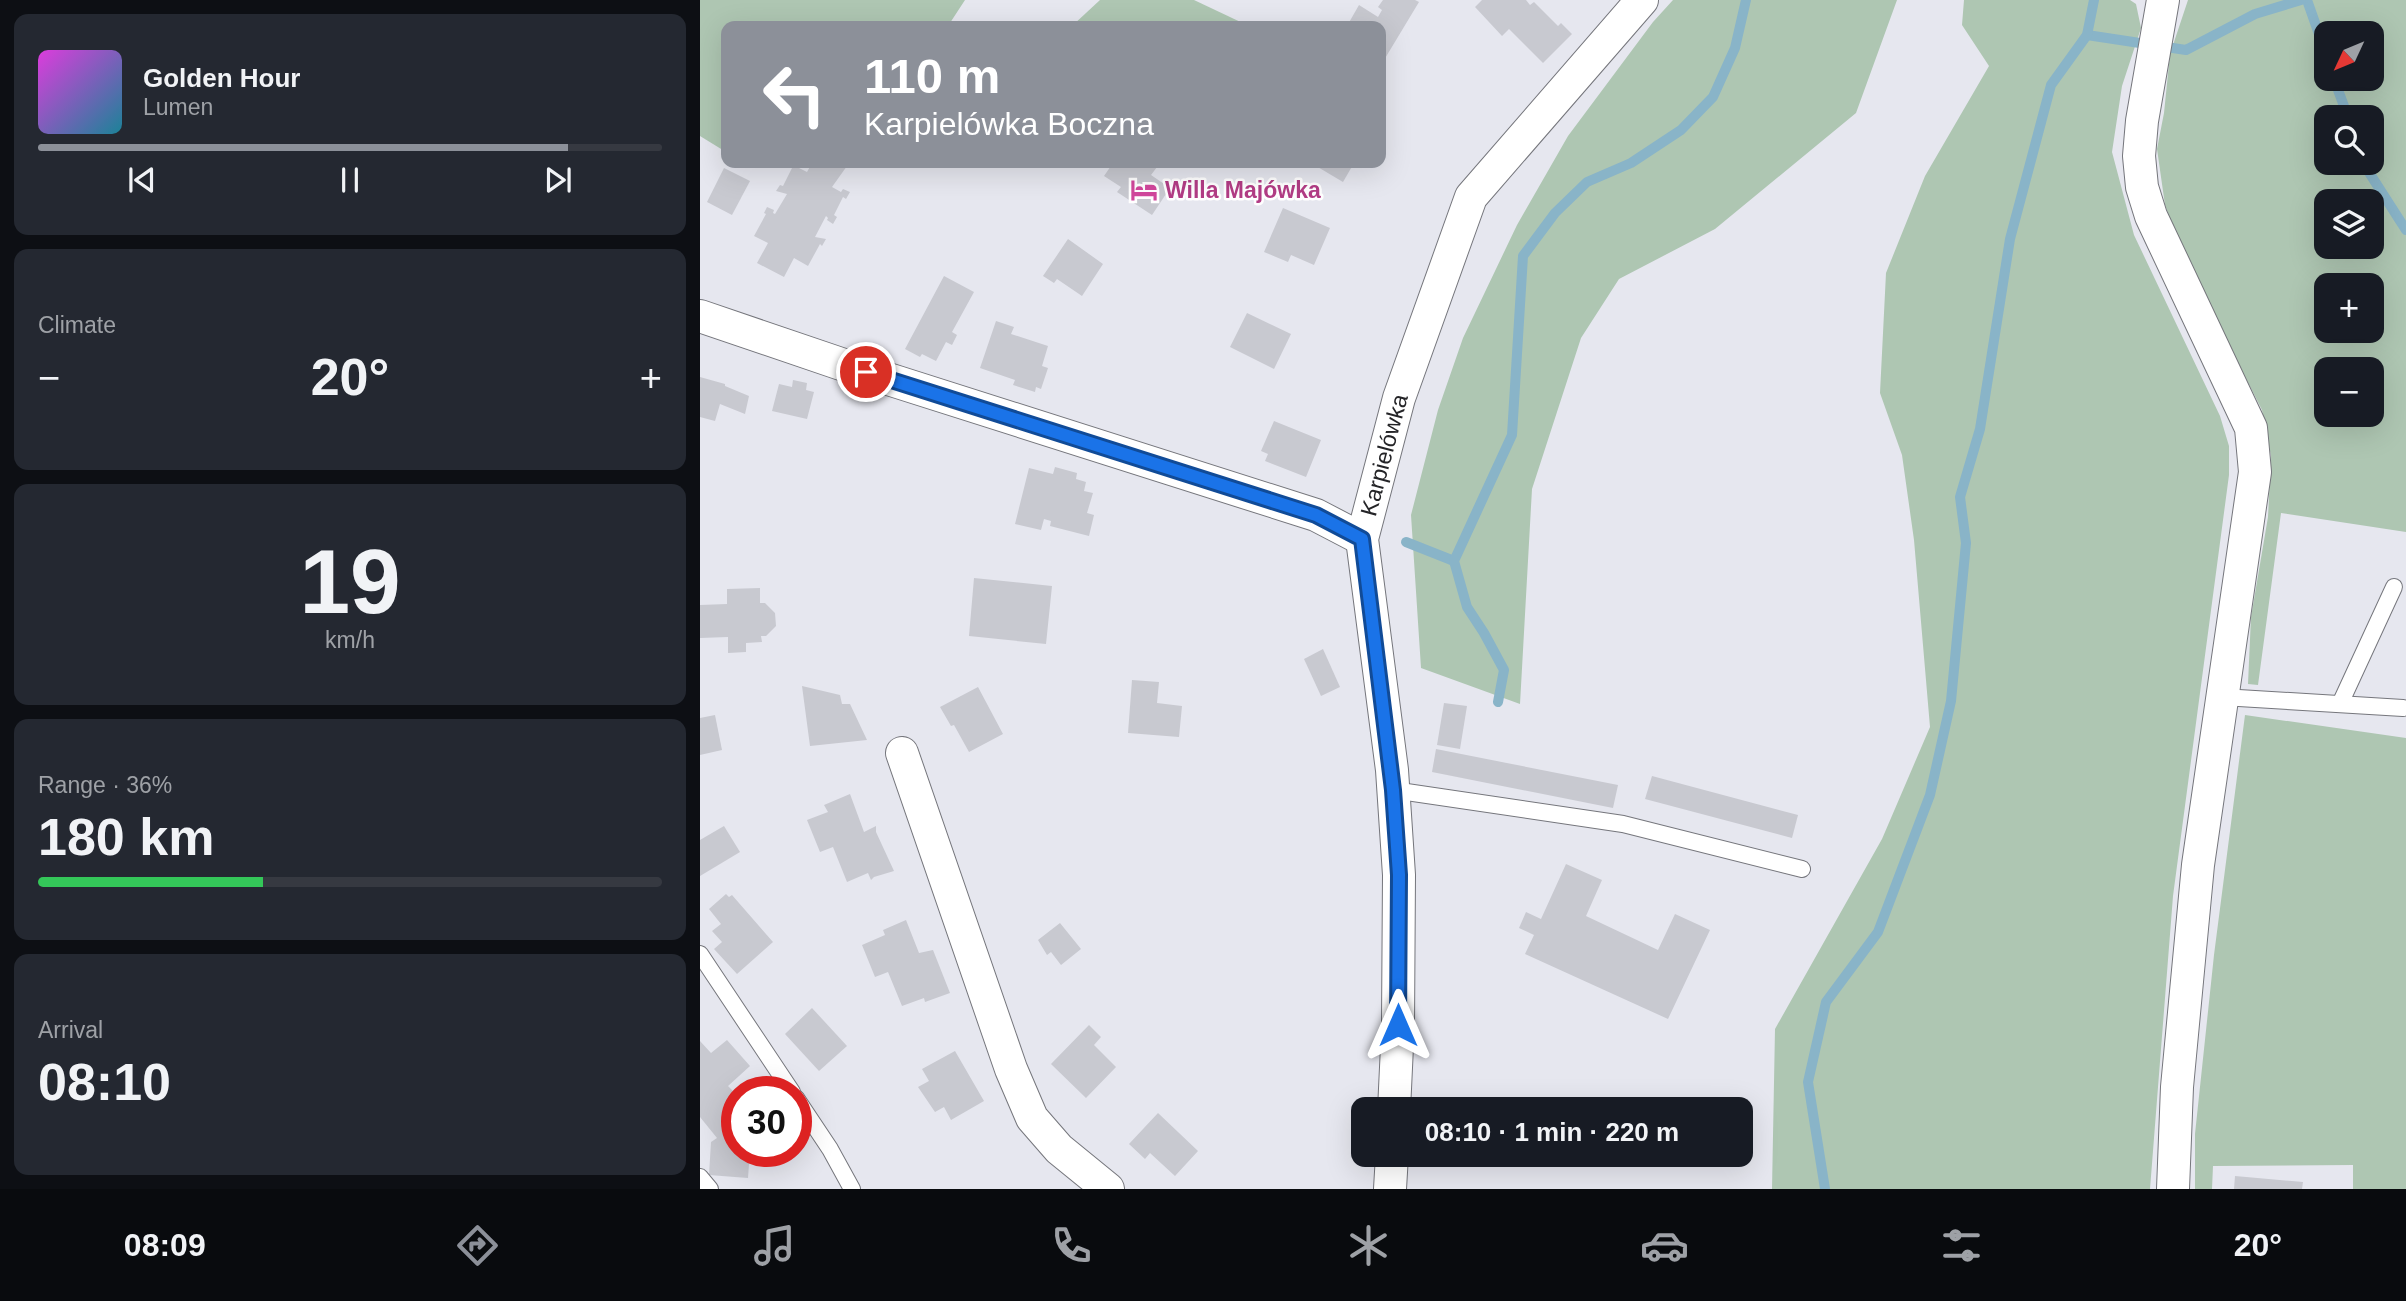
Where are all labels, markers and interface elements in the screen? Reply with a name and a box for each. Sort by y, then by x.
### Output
north arrow [2314,21,2384,91]
map controls [2314,21,2384,427]
icon: left [749,49,840,140]
text: 110 m [864,49,1000,103]
text: Golden Hour [143,63,300,93]
text: Lumen [143,94,213,120]
button: search [2314,105,2384,175]
text: Karpielówka Boczna [864,106,1154,142]
icon: previous [123,161,161,199]
icon: pause [331,161,369,199]
icon: next [539,161,577,199]
hotel icon: Willa Majówka [1129,175,1159,205]
place label: Willa Majówka [1165,177,1321,203]
button: layers [2314,189,2384,259]
button: + [2314,273,2384,343]
text: Climate [38,312,116,338]
pin [836,342,896,402]
text: 20° [311,348,389,406]
icon: arrive [847,353,885,391]
text: − [38,357,60,399]
text: + [640,357,662,399]
button: − [2314,357,2384,427]
street label: Karpielówka [1355,391,1413,519]
text: 19 [299,531,401,632]
text: km/h [325,627,375,653]
text: Range · 36% [38,772,172,798]
text: 180 km [38,808,214,866]
position arrow [1361,988,1435,1062]
text: Arrival [38,1017,103,1043]
text: 08:10 [38,1053,171,1111]
speed limit sign: 30 [721,1076,812,1167]
text: 08:10 · 1 min · 220 m [1425,1117,1679,1147]
icon: directions [453,1221,502,1270]
icon: music [750,1221,799,1270]
icon: phone [1047,1221,1096,1270]
icon: climate [1344,1221,1393,1270]
icon: car [1640,1221,1689,1270]
icon: filters [1937,1221,1986,1270]
text: 08:09 [124,1227,206,1263]
text: 20° [2234,1227,2282,1263]

